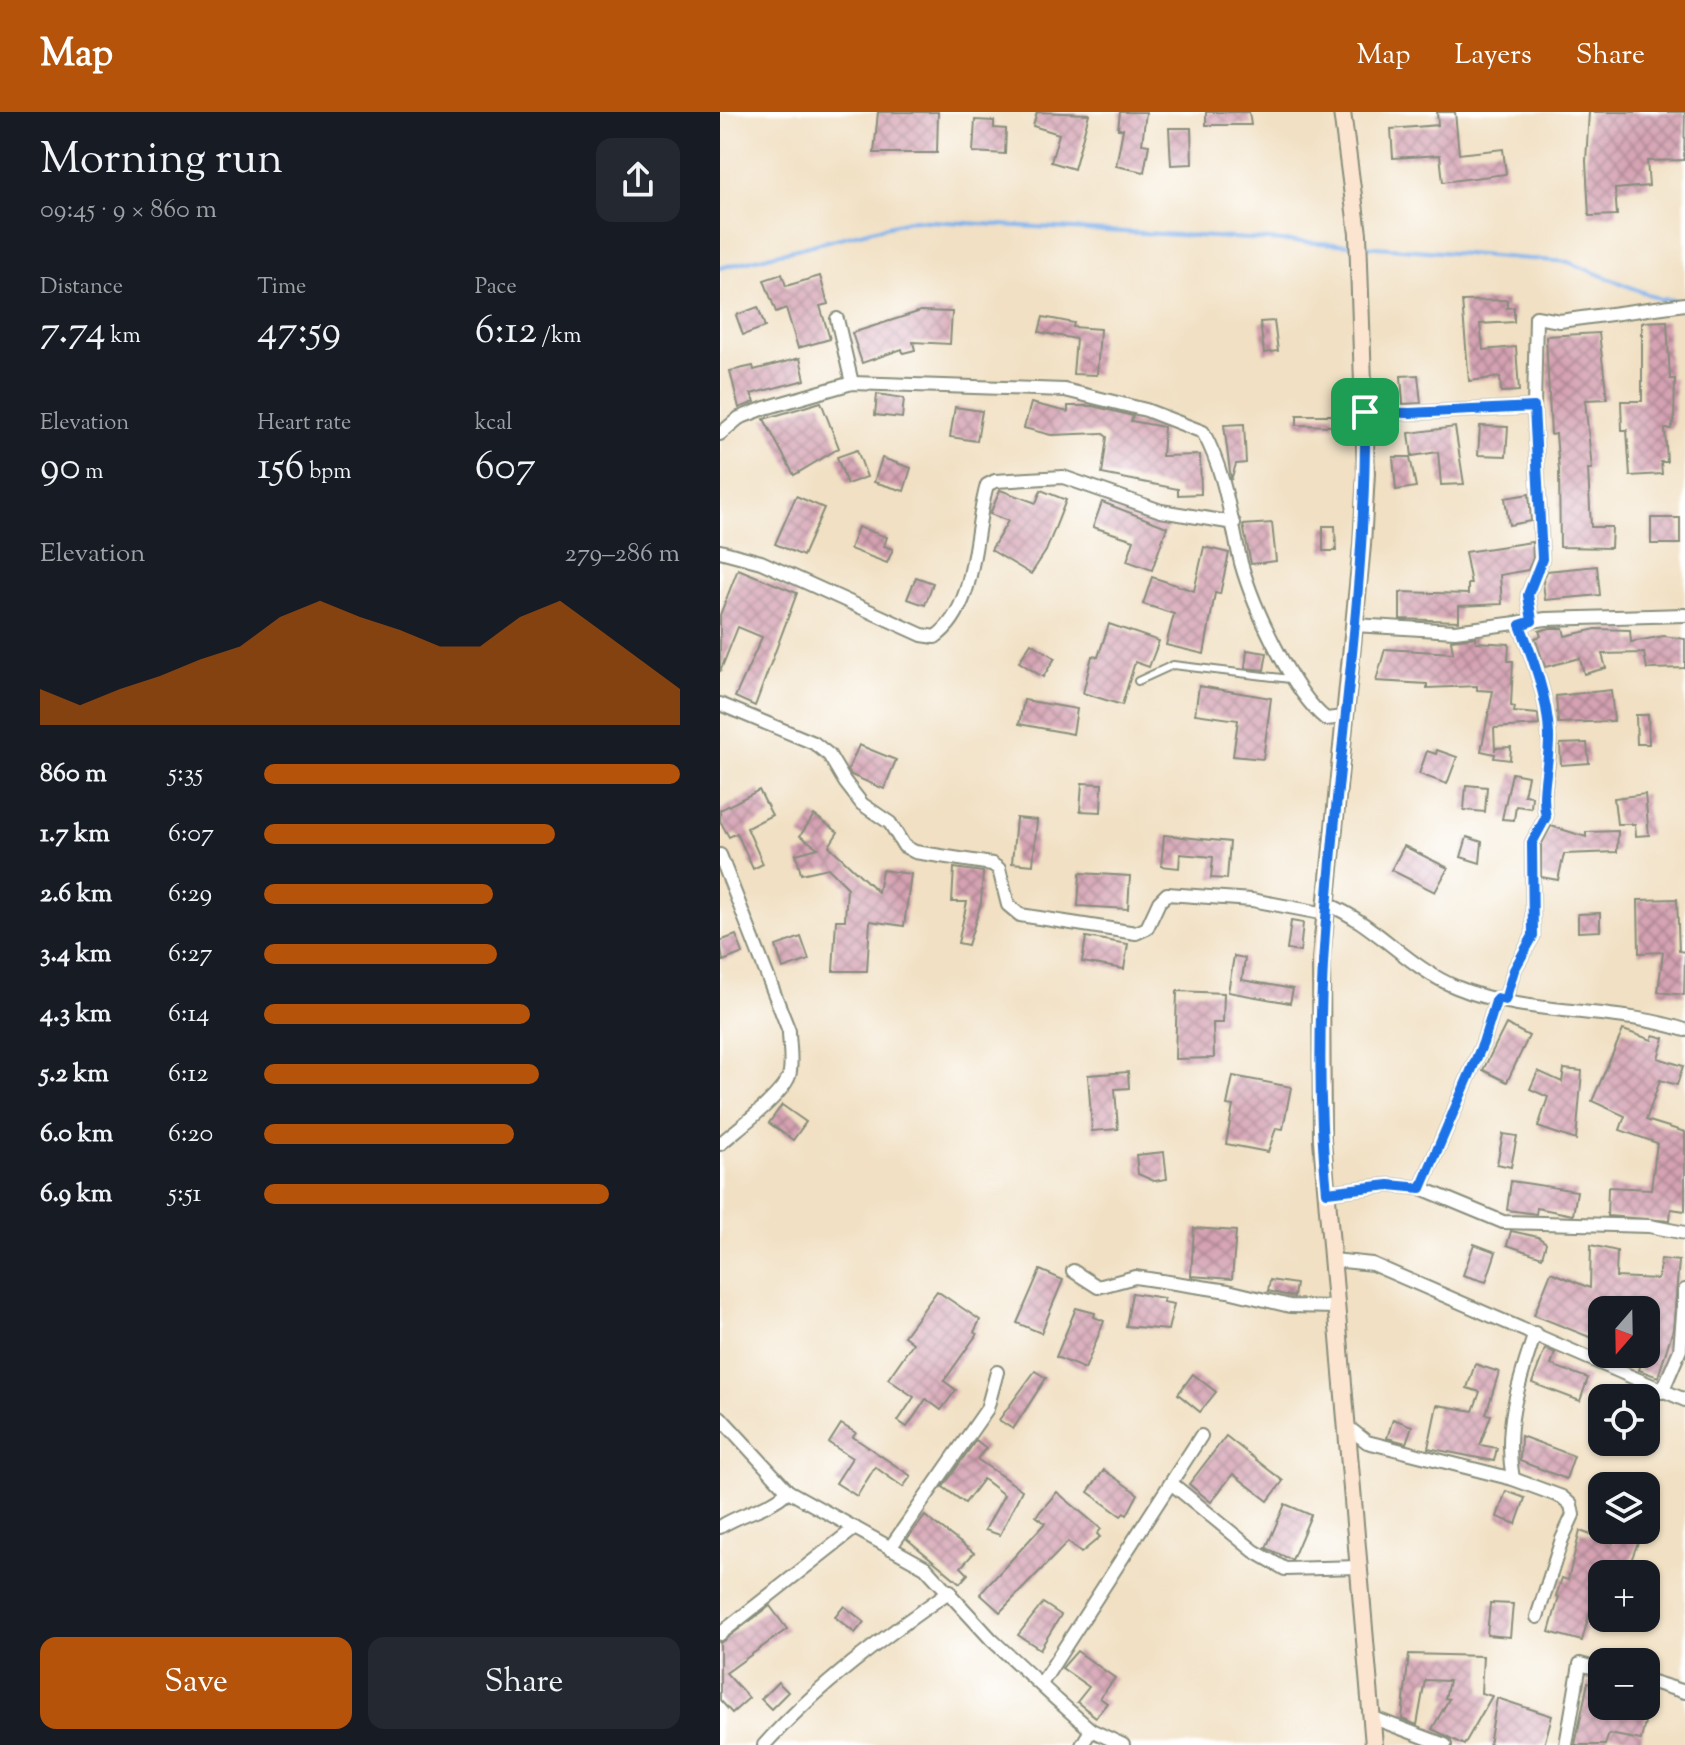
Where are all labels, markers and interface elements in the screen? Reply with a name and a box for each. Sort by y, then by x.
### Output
text: Map [40,29,113,83]
text: Map [1357,36,1410,76]
text: Layers [1454,36,1532,76]
text: Share [1576,36,1645,76]
text: Morning run [40,130,283,193]
button: share [596,138,680,222]
text: 09:45 · 9 × 860 m [40,192,217,229]
text: Distance [40,272,123,304]
text: Time [257,272,306,304]
text: Pace [475,272,517,304]
text: 7.74 [40,304,106,361]
text: 47:59 [257,304,341,361]
text: 6:12 [475,304,537,361]
text: km [106,321,141,353]
text: /km [537,321,581,353]
pin [1331,378,1399,446]
icon: arrive [1343,390,1387,434]
text: Elevation [40,408,129,440]
text: Heart rate [257,408,351,440]
text: kcal [475,408,512,440]
text: 90 [40,440,81,497]
text: 156 [257,440,305,497]
text: 607 [475,440,536,497]
text: m [81,457,104,489]
text: bpm [305,457,351,489]
text: Elevation [40,536,145,573]
text: 279–286 m [565,536,680,573]
text: 860 m [40,756,107,793]
text: 5:35 [168,756,203,793]
text: 1.7 km [40,816,110,853]
text: 6:07 [168,816,214,853]
text: 2.6 km [40,876,112,913]
text: 6:29 [168,876,212,913]
text: 3.4 km [40,936,111,973]
text: 6:27 [168,936,213,973]
text: 4.3 km [40,996,111,1033]
text: 6:14 [168,996,209,1033]
text: 5.2 km [40,1056,109,1093]
text: 6:12 [168,1056,208,1093]
text: 6.0 km [40,1116,113,1153]
text: 6:20 [168,1116,213,1153]
text: 6.9 km [40,1176,112,1213]
text: 5:51 [168,1176,201,1213]
north arrow [1588,1296,1660,1368]
map controls [1588,1296,1660,1720]
button: locate [1588,1384,1660,1456]
button: layers [1588,1472,1660,1544]
button: + [1588,1560,1660,1632]
button: Save [40,1637,352,1729]
button: Share [368,1637,680,1729]
button: − [1588,1648,1660,1720]

